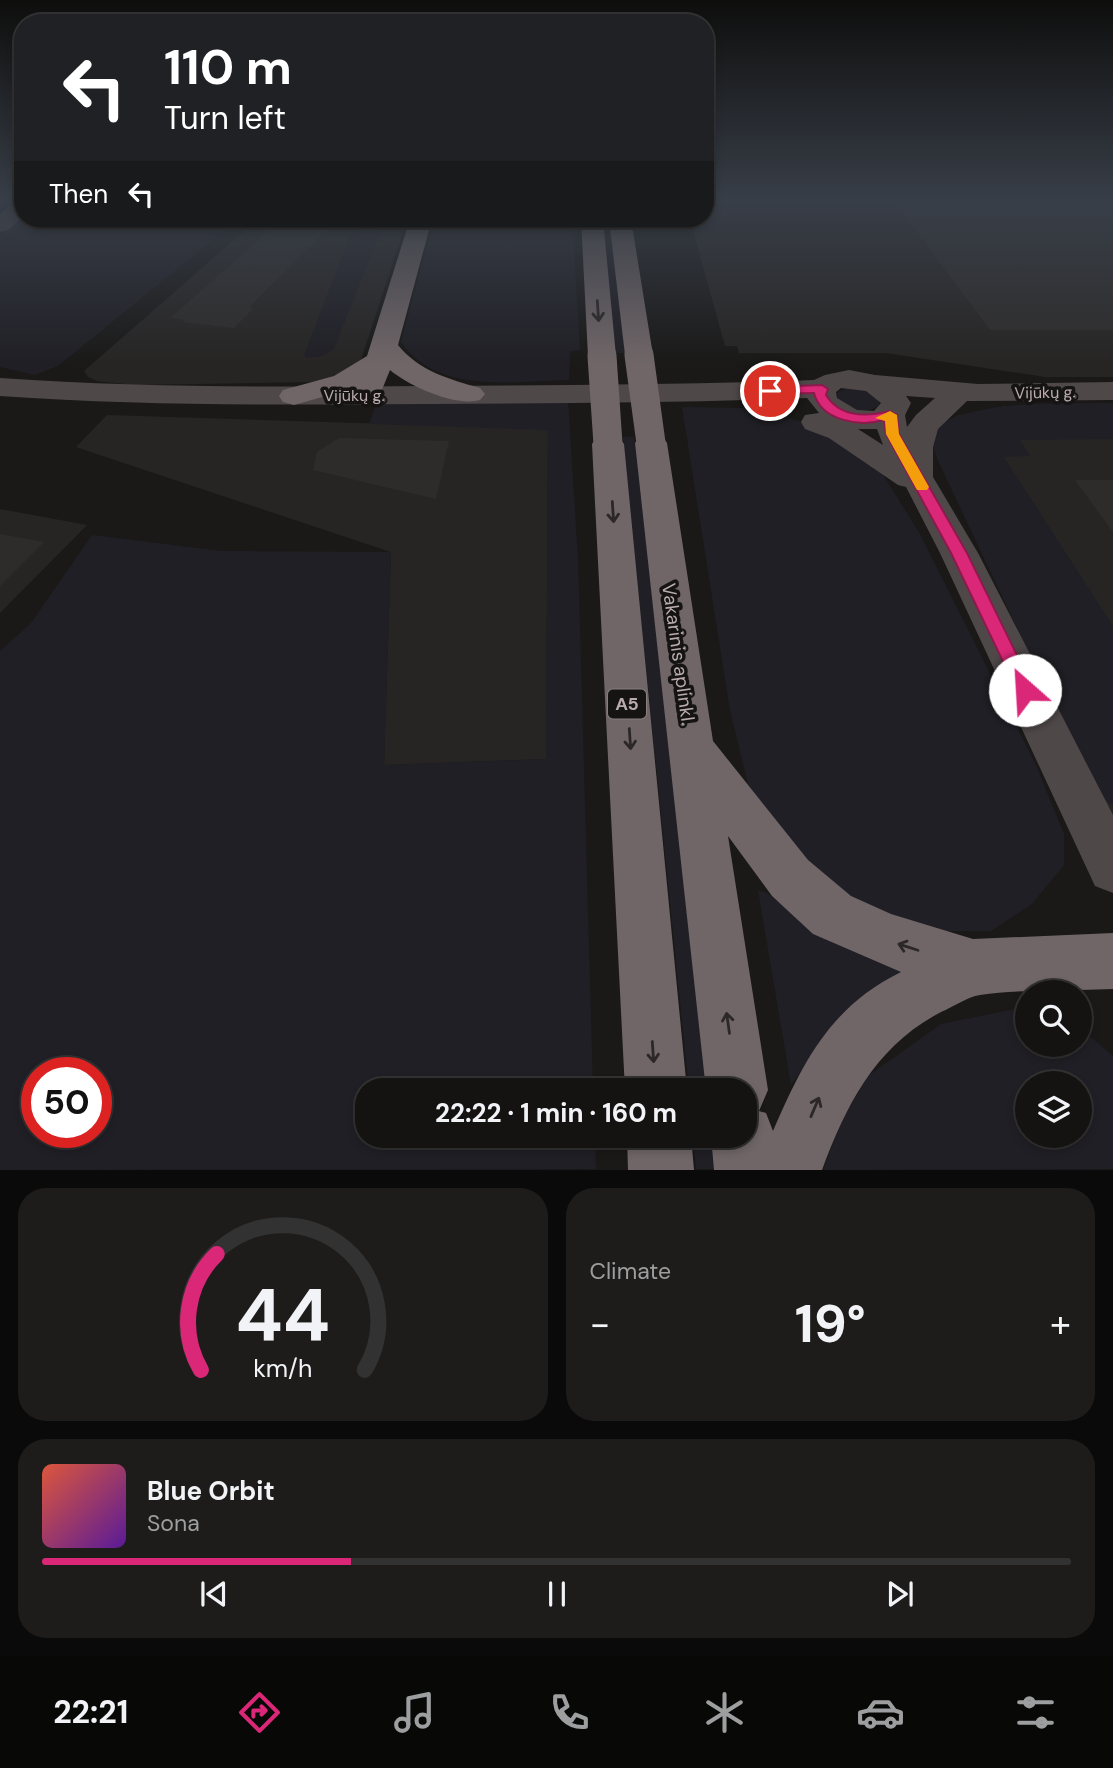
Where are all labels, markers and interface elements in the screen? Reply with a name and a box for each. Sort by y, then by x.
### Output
text: 110 m [164,35,292,99]
icon: left [49,42,140,133]
text: Turn left [164,97,286,139]
icon: left [122,175,160,213]
text: Then [49,177,108,211]
one-way arrow [592,299,605,322]
pin [740,361,800,421]
icon: arrive [751,372,789,410]
street label: Vijūkų g. [1014,381,1076,404]
street label: Vijūkų g. [323,385,385,406]
one-way arrow [607,500,620,523]
street label: Vakarinis aplinkl. [656,582,701,727]
position arrow [988,653,1062,727]
road number: A5 [608,690,646,718]
one-way arrow [623,727,636,750]
one-way arrow [897,939,919,952]
map controls [1015,980,1092,1148]
button: search [1015,980,1092,1057]
one-way arrow [721,1012,734,1034]
one-way arrow [647,1040,660,1063]
speed limit sign: 50 [21,1057,112,1148]
button: layers [1015,1071,1092,1148]
text: 22:22 · 1 min · 160 m [435,1096,677,1130]
one-way arrow [810,1096,823,1118]
text: Climate [590,1256,671,1286]
text: 44 [235,1269,330,1364]
text: 19° [795,1290,866,1358]
text: − [590,1299,610,1349]
text: + [1050,1299,1071,1349]
text: km/h [253,1352,312,1385]
text: Blue Orbit [147,1474,275,1508]
text: Sona [147,1508,200,1538]
icon: previous [195,1575,233,1613]
icon: pause [538,1575,576,1613]
icon: next [881,1575,919,1613]
icon: directions [235,1688,284,1737]
icon: music [390,1688,439,1737]
icon: phone [545,1688,594,1737]
icon: climate [700,1688,749,1737]
icon: car [856,1688,905,1737]
icon: filters [1011,1688,1060,1737]
text: 22:21 [53,1691,128,1733]

